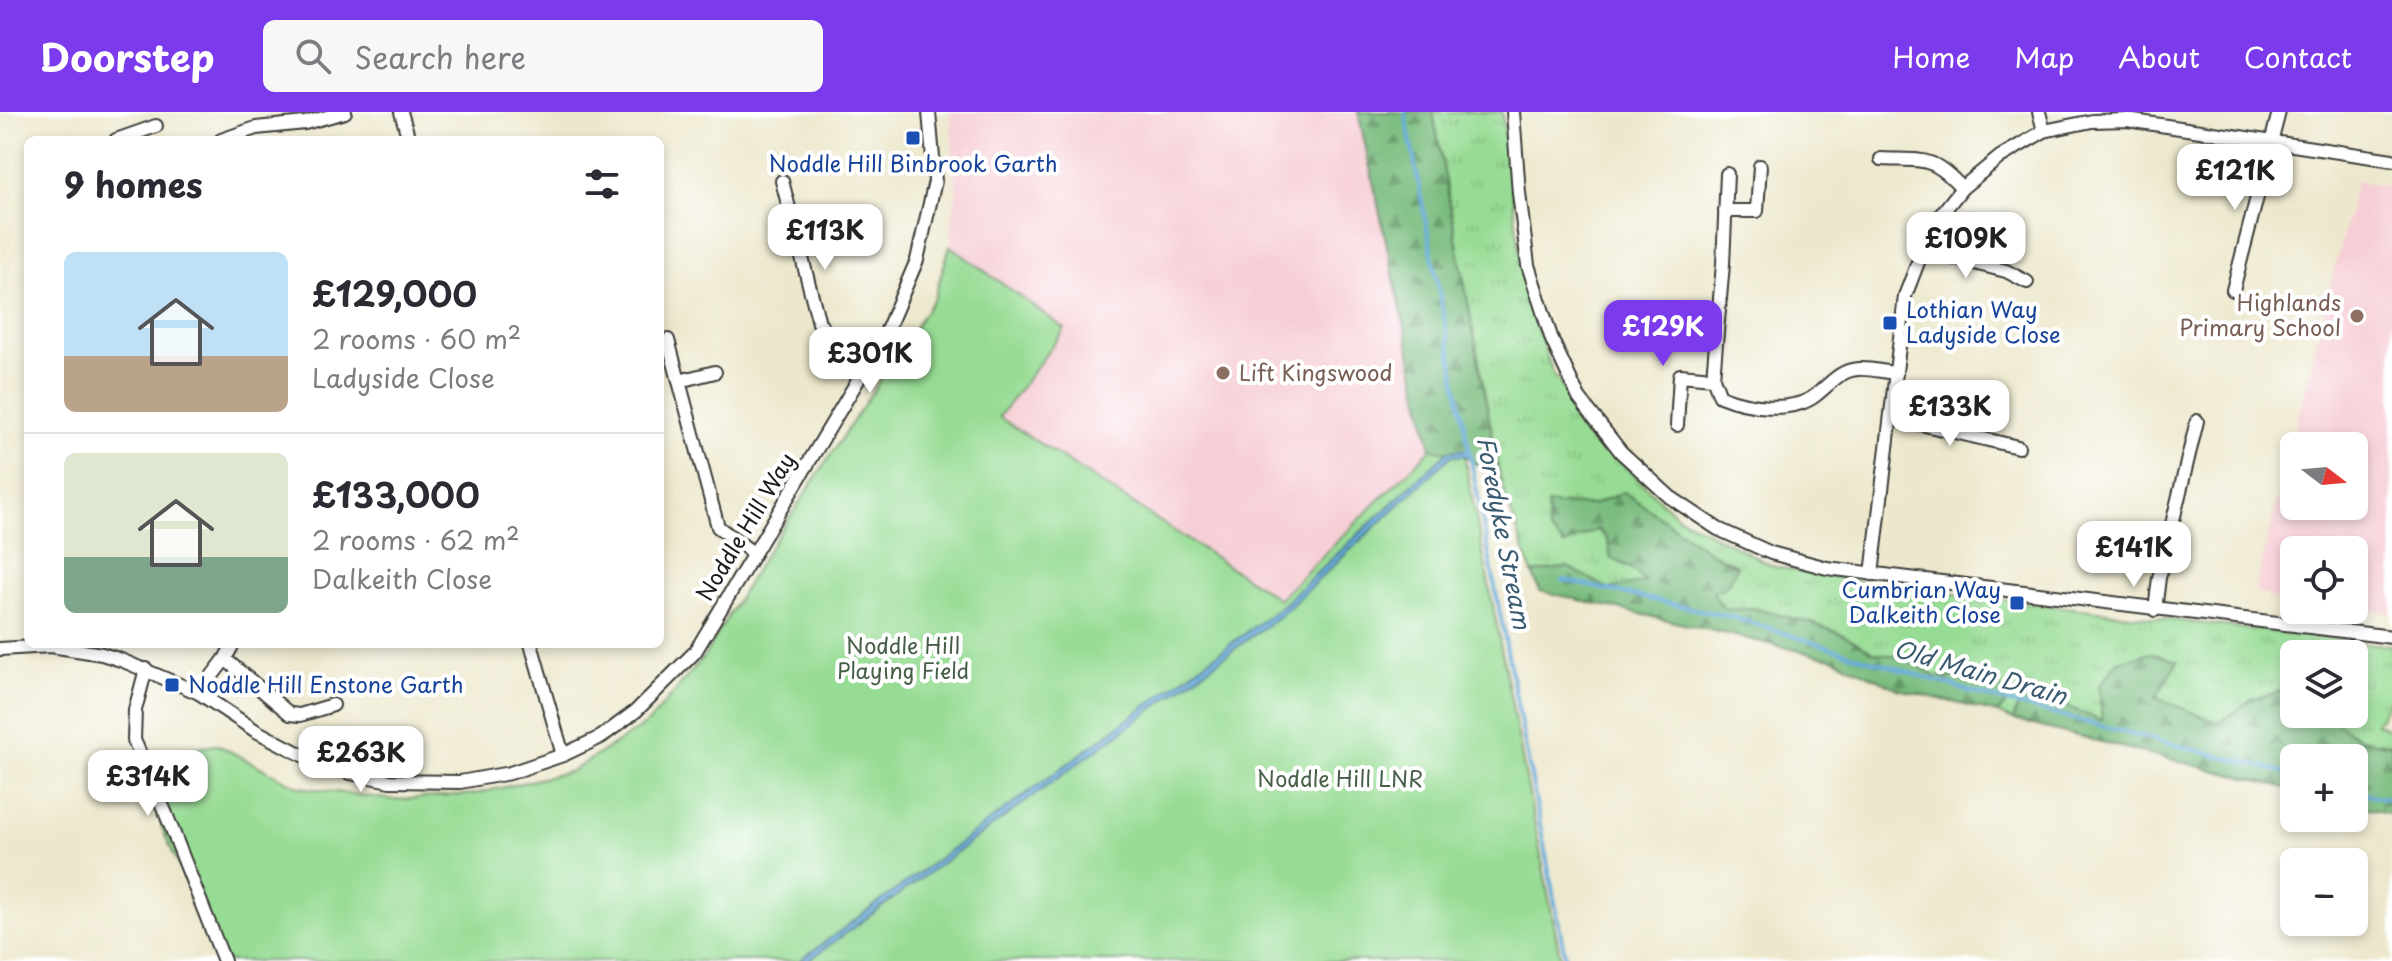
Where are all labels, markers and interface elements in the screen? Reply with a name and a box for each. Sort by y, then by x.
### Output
search box [263,20,823,92]
text: Doorstep [40,28,215,85]
icon: search [291,34,335,78]
text: Search here [355,34,526,79]
text: Home [1892,35,1970,78]
text: Map [2014,35,2074,78]
text: About [2118,35,2200,78]
text: Contact [2244,35,2352,78]
marker: Noddle Hill Binbrook Garth [904,129,922,147]
pin: £121K [2179,144,2291,212]
place label: Noddle Hill Binbrook Garth [768,146,1058,179]
text: £121K [2195,150,2275,189]
text: 9 homes [64,158,203,210]
icon: filters [580,162,624,206]
pin: £113K [769,204,881,272]
text: £113K [786,210,864,249]
pin: £109K [1910,212,2022,280]
text: £109K [1925,218,2007,257]
text: £129,000 [312,267,477,319]
icon: home [128,284,224,380]
place label: Highlands Primary School [2179,285,2341,343]
place label: Lothian Way Ladyside Close [1906,292,2061,350]
pin: £129K [1607,300,1719,368]
text: £129K [1622,306,1704,345]
marker: Highlands Primary School [2348,307,2366,325]
marker: Lothian Way Ladyside Close [1881,314,1899,332]
text: 2 rooms · 60 m² [312,319,521,358]
pin: £301K [814,327,926,395]
text: £301K [827,333,913,372]
place label: Lift Kingswood [1239,355,1393,388]
text: Ladyside Close [312,358,495,397]
marker: Lift Kingswood [1214,364,1232,382]
pin: £133K [1894,380,2006,448]
text: £133K [1908,386,1992,425]
north arrow [2280,432,2368,520]
map controls [2280,432,2368,936]
water label: Foredyke Stream [1469,433,1541,633]
street label: Noddle Hill Way [687,445,802,607]
text: £133,000 [312,468,480,520]
icon: home [128,485,224,581]
text: 2 rooms · 62 m² [312,520,520,559]
pin: £141K [2078,521,2190,589]
text: £141K [2095,527,2173,566]
button: locate [2280,536,2368,624]
text: Dalkeith Close [312,559,492,598]
place label: Cumbrian Way Dalkeith Close [1841,572,2001,630]
marker: Cumbrian Way Dalkeith Close [2008,594,2026,612]
park label: Noddle Hill Playing Field [837,628,969,686]
water label: Old Main Drain [1890,629,2073,713]
button: layers [2280,640,2368,728]
place label: Noddle Hill Enstone Garth [188,667,464,700]
marker: Noddle Hill Enstone Garth [163,676,181,694]
pin: £263K [305,726,417,794]
text: £263K [316,732,406,771]
button: + [2280,744,2368,832]
pin: £314K [92,750,204,818]
text: £314K [106,756,190,795]
park label: Noddle Hill LNR [1257,761,1423,794]
button: − [2280,848,2368,936]

